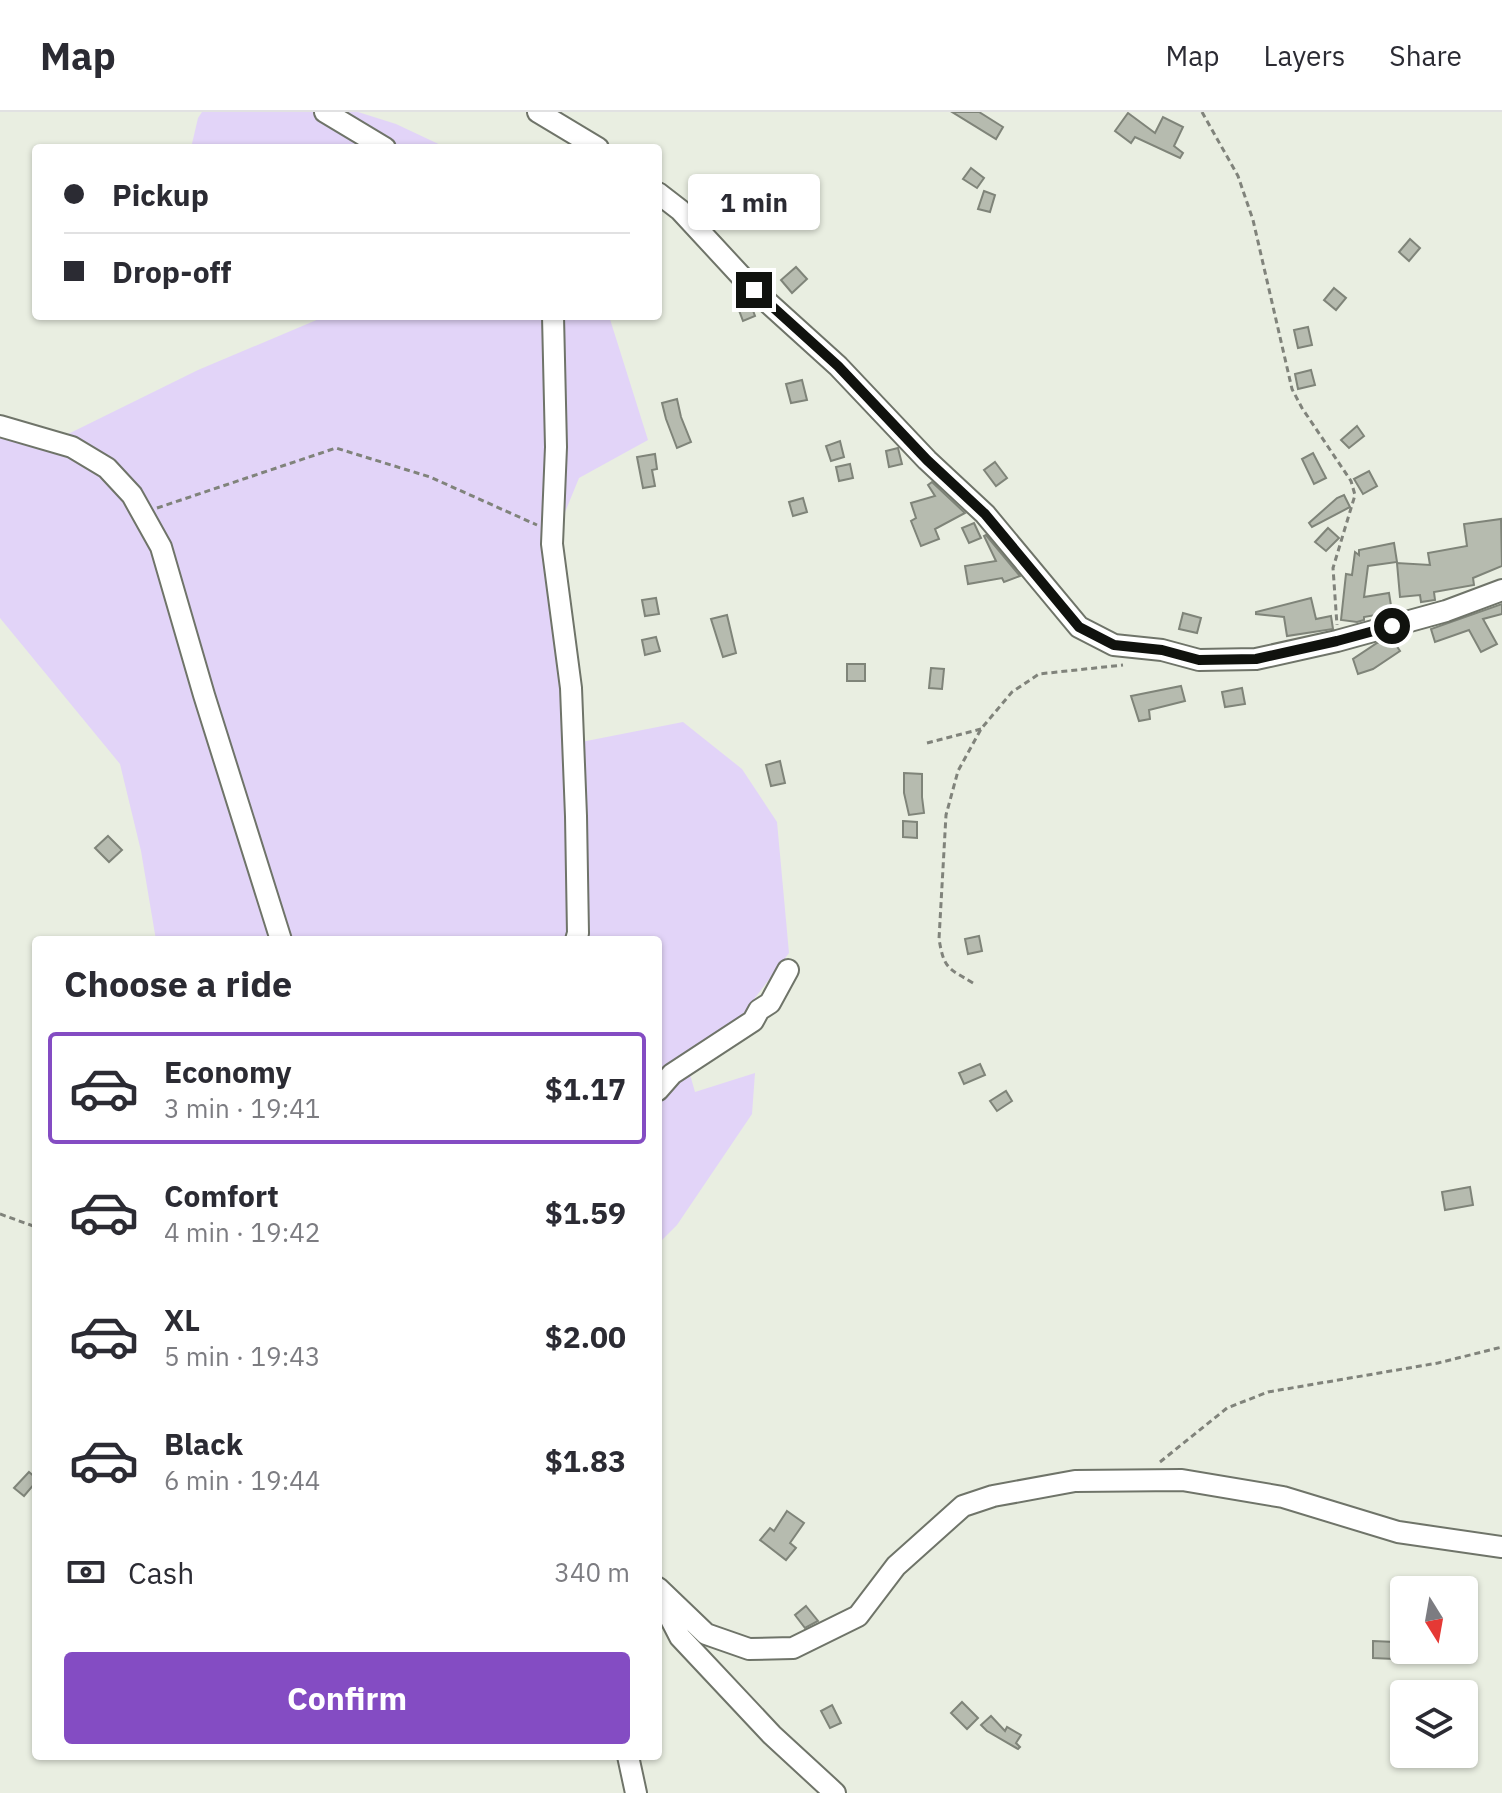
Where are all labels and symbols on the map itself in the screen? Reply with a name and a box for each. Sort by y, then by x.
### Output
callout: 1 min [688,174,820,230]
route end [736,272,772,308]
route start [1374,608,1410,644]
north arrow [1390,1576,1478,1664]

